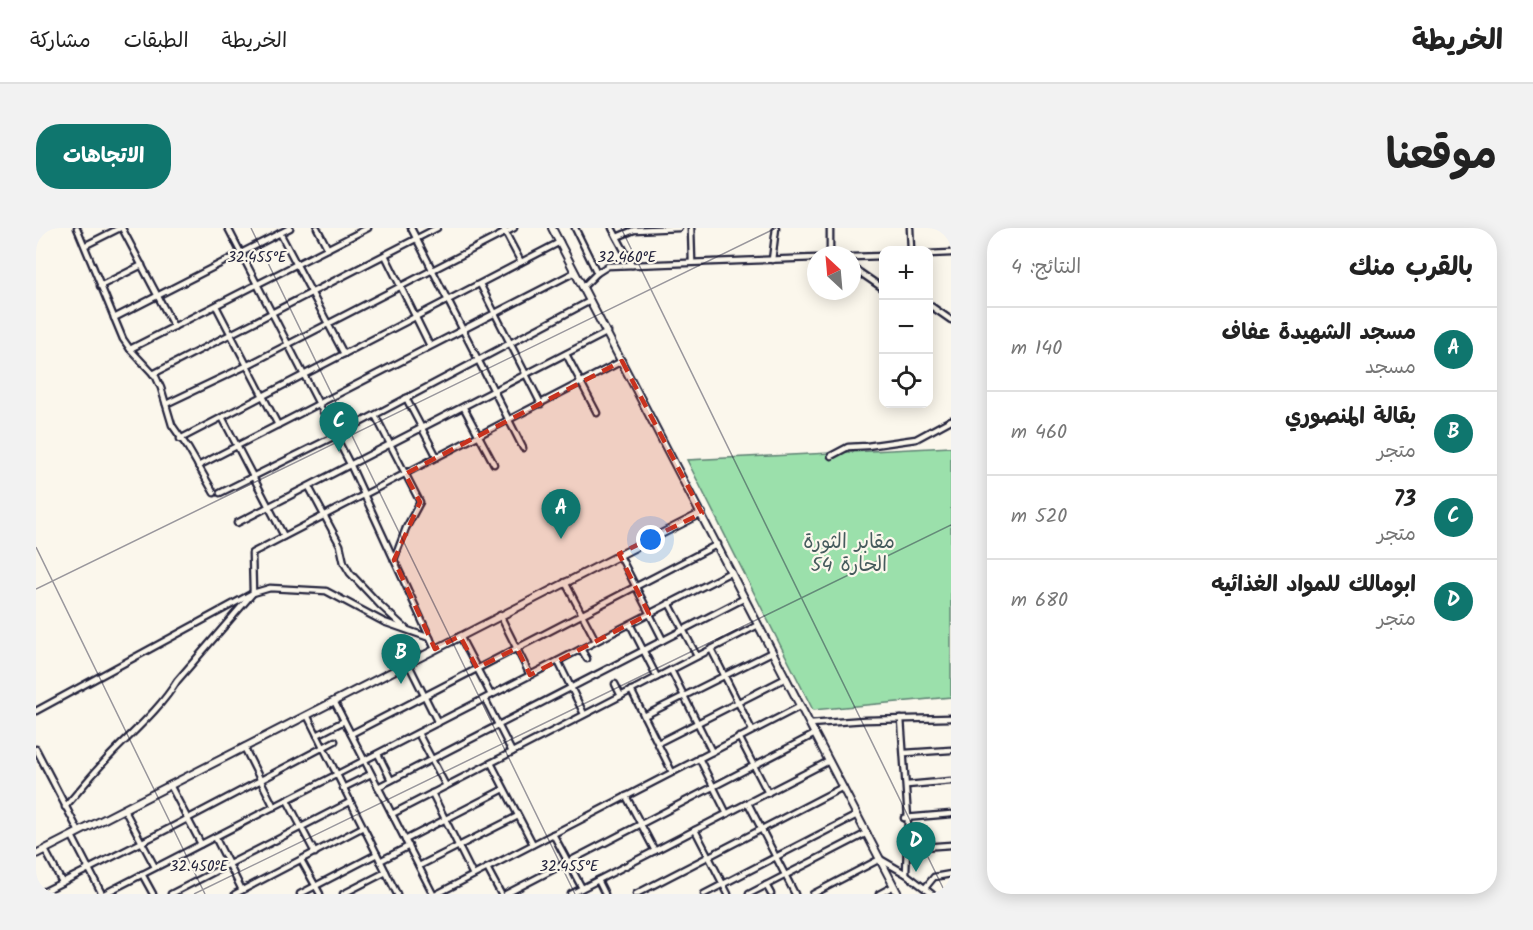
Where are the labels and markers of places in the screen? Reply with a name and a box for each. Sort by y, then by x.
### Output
pin: C [320,402,358,452]
pin: A [542,490,580,539]
pin: B [382,634,421,684]
pin: D [896,822,936,872]

